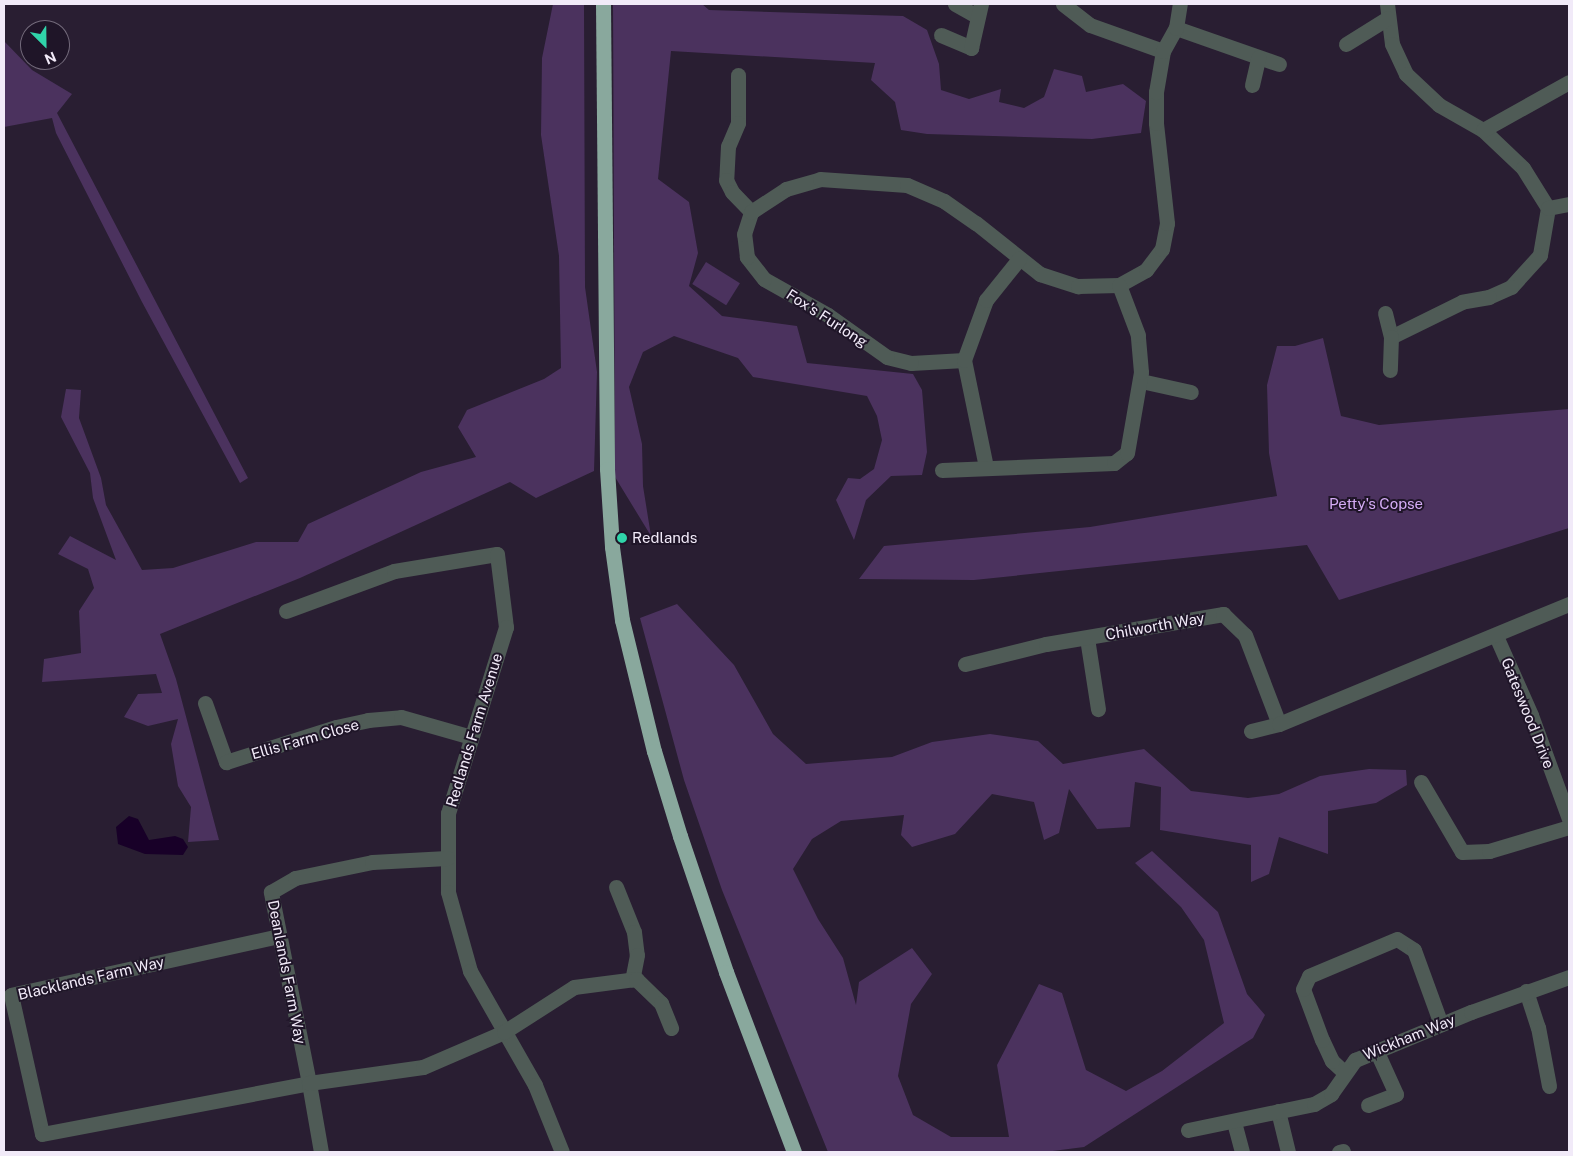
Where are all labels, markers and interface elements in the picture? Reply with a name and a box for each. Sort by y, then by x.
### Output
north arrow [20,20,70,70]
text: N [42,48,59,67]
street label: Fox's Furlong [783,285,871,351]
park label: Petty's Copse [1329,495,1423,513]
place label: Redlands [632,529,697,547]
marker: Redlands [616,532,628,544]
street label: Chilworth Way [1104,608,1206,644]
street label: Redlands Farm Avenue [442,651,506,809]
street label: Gateswood Drive [1498,655,1558,771]
street label: Ellis Farm Close [249,715,361,763]
street label: Deanlands Farm Way [264,898,310,1046]
street label: Blacklands Farm Way [16,952,166,1004]
street label: Wickham Way [1360,1010,1458,1064]

